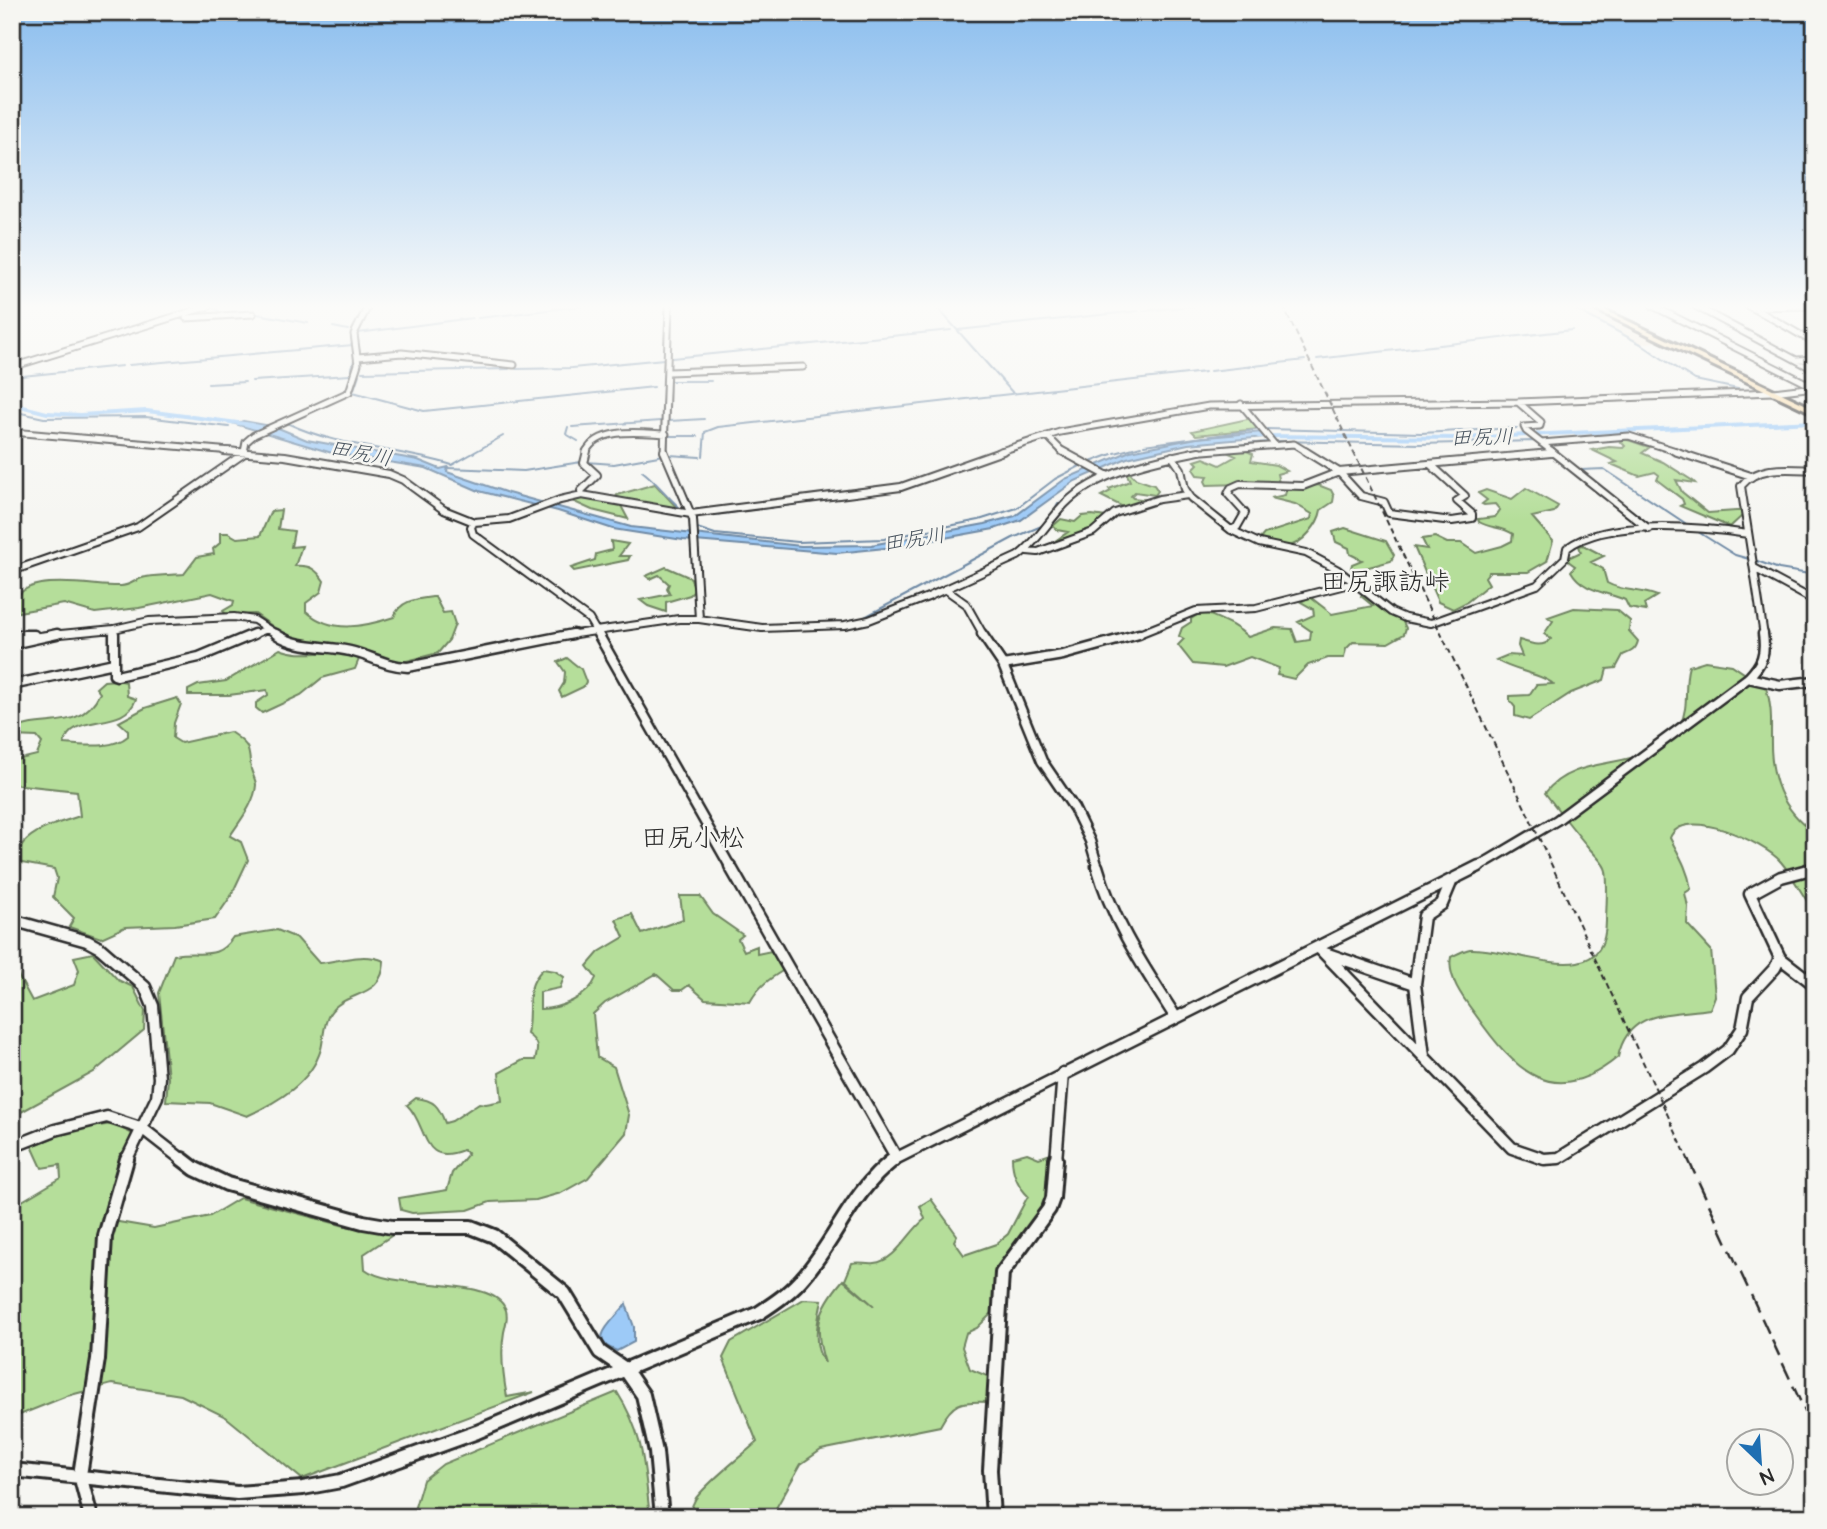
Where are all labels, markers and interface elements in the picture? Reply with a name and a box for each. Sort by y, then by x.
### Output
water label: 田尻川 [1450,422,1514,453]
water label: 田尻川 [327,433,395,474]
water label: 田尻川 [881,520,947,559]
district label: 田尻諏訪峠 [1320,564,1450,600]
district label: 田尻小松 [641,820,745,856]
north arrow [1726,1428,1796,1498]
text: N [1755,1461,1778,1491]

